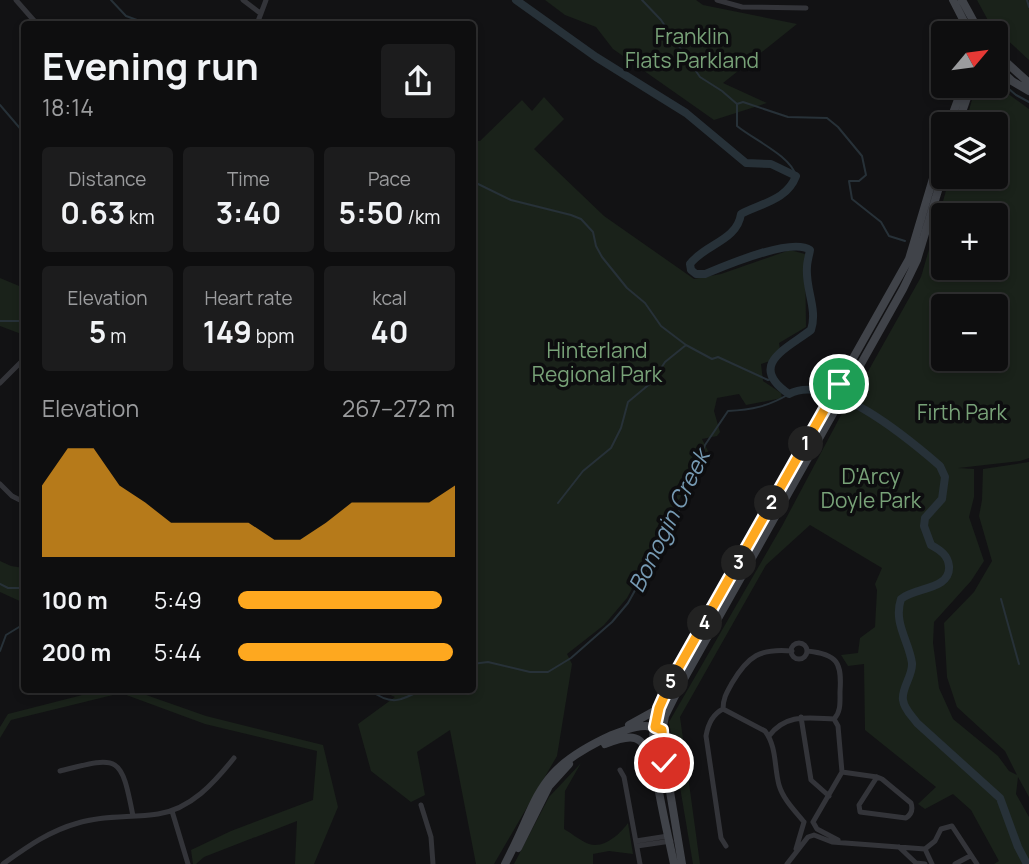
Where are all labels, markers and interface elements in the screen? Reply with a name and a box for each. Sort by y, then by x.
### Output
north arrow [931,21,1008,98]
map controls [931,21,1008,371]
park label: Franklin Flats Parkland [625,22,759,74]
text: Evening run [42,39,259,91]
button: share [381,44,455,118]
text: 18:14 [42,91,94,123]
button: layers [931,112,1008,189]
text: Distance [69,166,146,192]
text: Time [227,166,270,192]
text: Pace [368,166,411,192]
text: 0.63 [60,192,125,233]
text: 3:40 [216,192,281,233]
text: 5:50 [339,192,404,233]
button: + [931,203,1008,280]
text: km [125,204,155,230]
text: /km [404,204,440,230]
text: Elevation [67,285,148,311]
text: Heart rate [204,285,293,311]
text: kcal [372,285,407,311]
button: − [931,294,1008,371]
text: 5 [89,311,106,352]
text: 149 [203,311,252,352]
text: 40 [371,311,409,352]
text: m [106,323,126,349]
text: bpm [252,323,294,349]
park label: Hinterland Regional Park [532,336,663,388]
pin [809,354,869,414]
icon: arrive [820,365,858,403]
text: Elevation [42,392,139,424]
text: 267–272 m [342,392,455,424]
park label: Firth Park [917,398,1008,426]
pin: 1 [788,426,824,462]
text: 1 [801,430,810,456]
water label: Bonogin Creek [620,441,718,597]
park label: D'Arcy Doyle Park [821,462,922,514]
pin: 2 [754,486,790,520]
text: 2 [766,489,777,515]
pin: 3 [722,546,756,580]
text: 3 [733,549,744,575]
text: 100 m [42,584,108,616]
text: 5:49 [154,584,202,616]
pin: 4 [688,606,722,640]
text: 4 [699,609,710,635]
text: 200 m [42,636,111,668]
text: 5:44 [154,636,202,668]
pin: 5 [654,664,688,700]
text: 5 [665,668,676,694]
pin [634,733,694,793]
icon: check [645,744,683,782]

